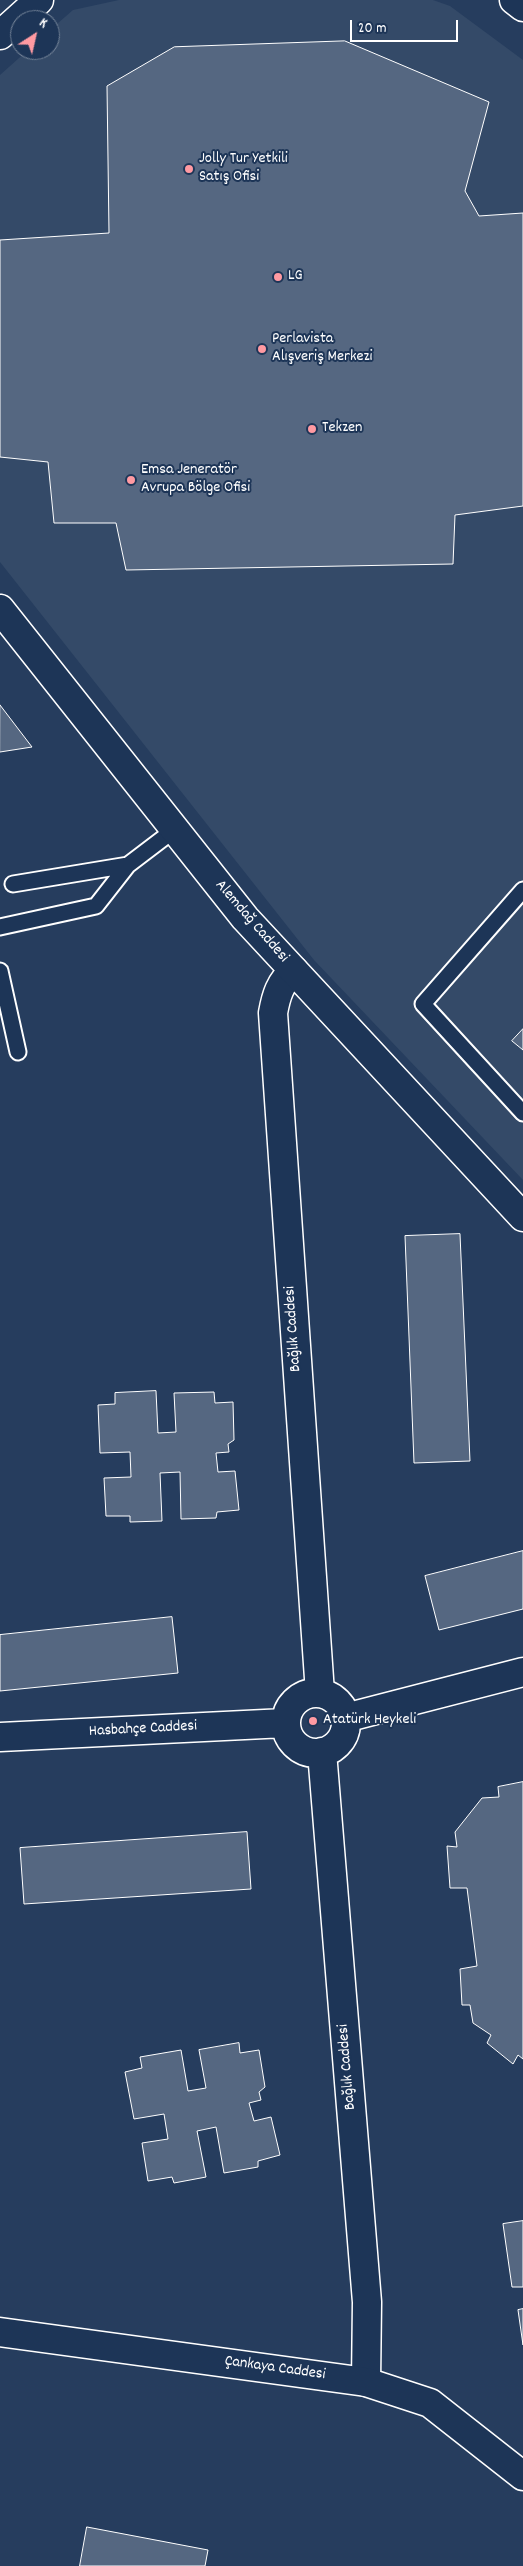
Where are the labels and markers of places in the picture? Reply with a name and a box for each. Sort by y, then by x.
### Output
place label: Jolly Tur Yetkili Satış Ofisi [199,150,288,188]
marker: Jolly Tur Yetkili Satış Ofisi [183,163,195,175]
place label: LG [288,267,303,287]
marker: LG [272,271,284,283]
place label: Perlavista Alışveriş Merkezi [272,330,373,368]
marker: Perlavista Alışveriş Merkezi [256,343,268,355]
place label: Tekzen [322,419,363,439]
marker: Tekzen [306,423,318,435]
place label: Emsa Jeneratör Avrupa Bölge Ofisi [141,461,250,499]
marker: Emsa Jeneratör Avrupa Bölge Ofisi [125,474,137,486]
place label: Atatürk Heykeli [323,1711,416,1731]
marker: Atatürk Heykeli [307,1715,319,1727]

